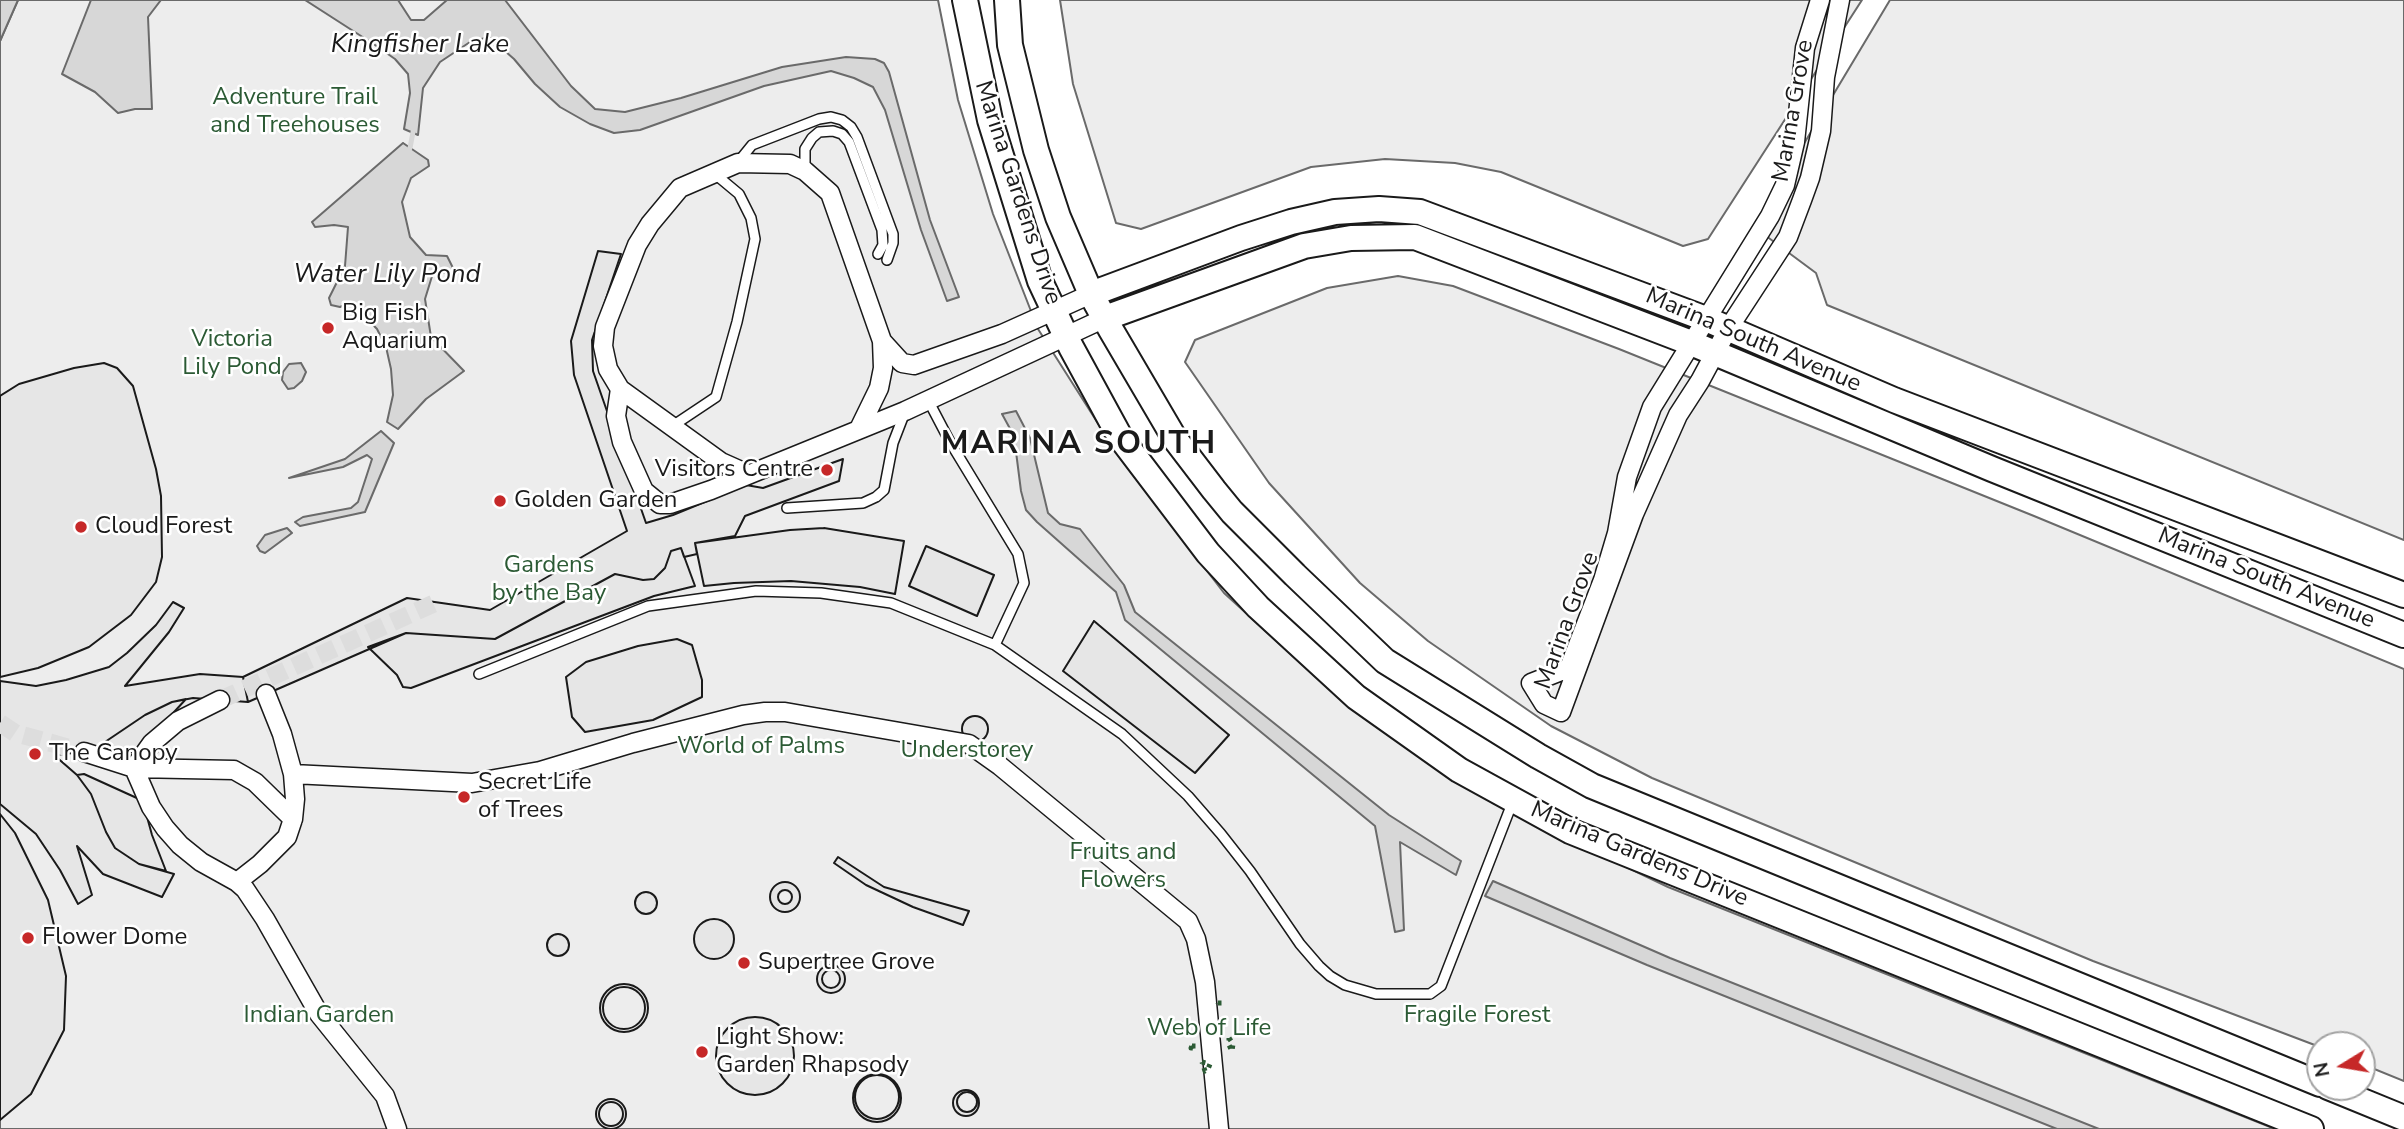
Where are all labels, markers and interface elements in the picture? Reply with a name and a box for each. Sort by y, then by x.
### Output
water label: Kingfisher Lake [331,30,509,62]
street label: Marina Grove [1767,38,1821,184]
street label: Marina Gardens Drive [967,78,1067,308]
park label: Adventure Trail and Treehouses [210,84,380,140]
water label: Water Lily Pond [293,260,481,292]
street label: Marina South Avenue [1641,283,1865,399]
place label: Big Fish Aquarium [342,300,448,356]
marker: Big Fish Aquarium [320,320,336,336]
park label: Victoria Lily Pond [182,326,282,382]
district label: MARINA SOUTH [942,426,1216,464]
place label: Visitors Centre [655,456,813,484]
marker: Visitors Centre [819,462,835,478]
place label: Golden Garden [514,487,677,515]
marker: Golden Garden [492,493,508,509]
place label: Cloud Forest [95,513,232,541]
marker: Cloud Forest [73,519,89,535]
street label: Marina South Avenue [2153,522,2379,636]
street label: Marina Grove [1530,548,1606,694]
park label: Gardens by the Bay [492,552,606,608]
park label: World of Palms [677,733,845,761]
park label: Understorey [901,737,1033,765]
place label: The Canopy [49,740,178,768]
marker: The Canopy [27,746,43,762]
place label: Secret Life of Trees [478,769,591,825]
marker: Secret Life of Trees [456,789,472,805]
street label: Marina Gardens Drive [1526,796,1752,914]
park label: Fruits and Flowers [1070,839,1176,895]
place label: Flower Dome [42,924,187,952]
marker: Flower Dome [20,930,36,946]
place label: Supertree Grove [758,949,935,977]
marker: Supertree Grove [736,955,752,971]
park label: Indian Garden [244,1002,394,1030]
park label: Fragile Forest [1404,1002,1550,1030]
park label: Web of Life [1147,1015,1271,1043]
place label: Light Show: Garden Rhapsody [716,1024,909,1080]
north arrow [2306,1031,2376,1101]
marker: Light Show: Garden Rhapsody [694,1044,710,1060]
text: N [2308,1060,2336,1079]

